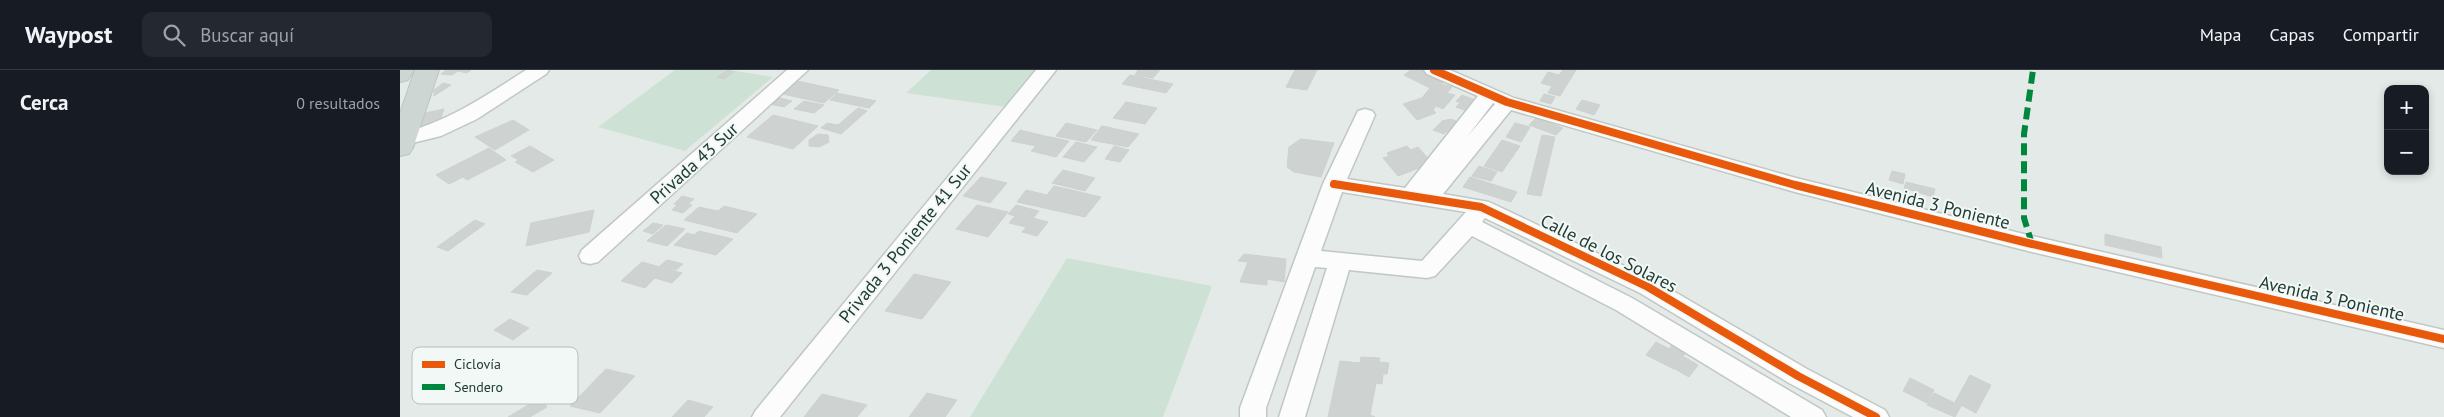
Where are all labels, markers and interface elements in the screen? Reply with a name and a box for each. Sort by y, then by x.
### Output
search box [142,12,492,57]
text: Waypost [25,19,112,50]
icon: search [160,21,188,49]
text: Buscar aquí [200,23,294,47]
text: Mapa [2200,23,2242,46]
text: Capas [2270,23,2315,46]
text: Compartir [2343,23,2419,46]
map controls [2384,85,2429,175]
button: + [2384,85,2429,130]
text: Cerca [20,89,69,116]
text: 0 resultados [296,93,380,113]
street label: Privada 43 Sur [645,117,743,209]
button: − [2384,130,2429,175]
street label: Privada 3 Poniente 41 Sur [834,159,976,327]
street label: Avenida 3 Poniente [1863,176,2013,234]
street label: Calle de los Solares [1537,209,1681,297]
street label: Avenida 3 Poniente [2257,270,2407,326]
legend [412,347,578,404]
text: Ciclovía [454,355,501,373]
text: Sendero [454,378,503,396]

